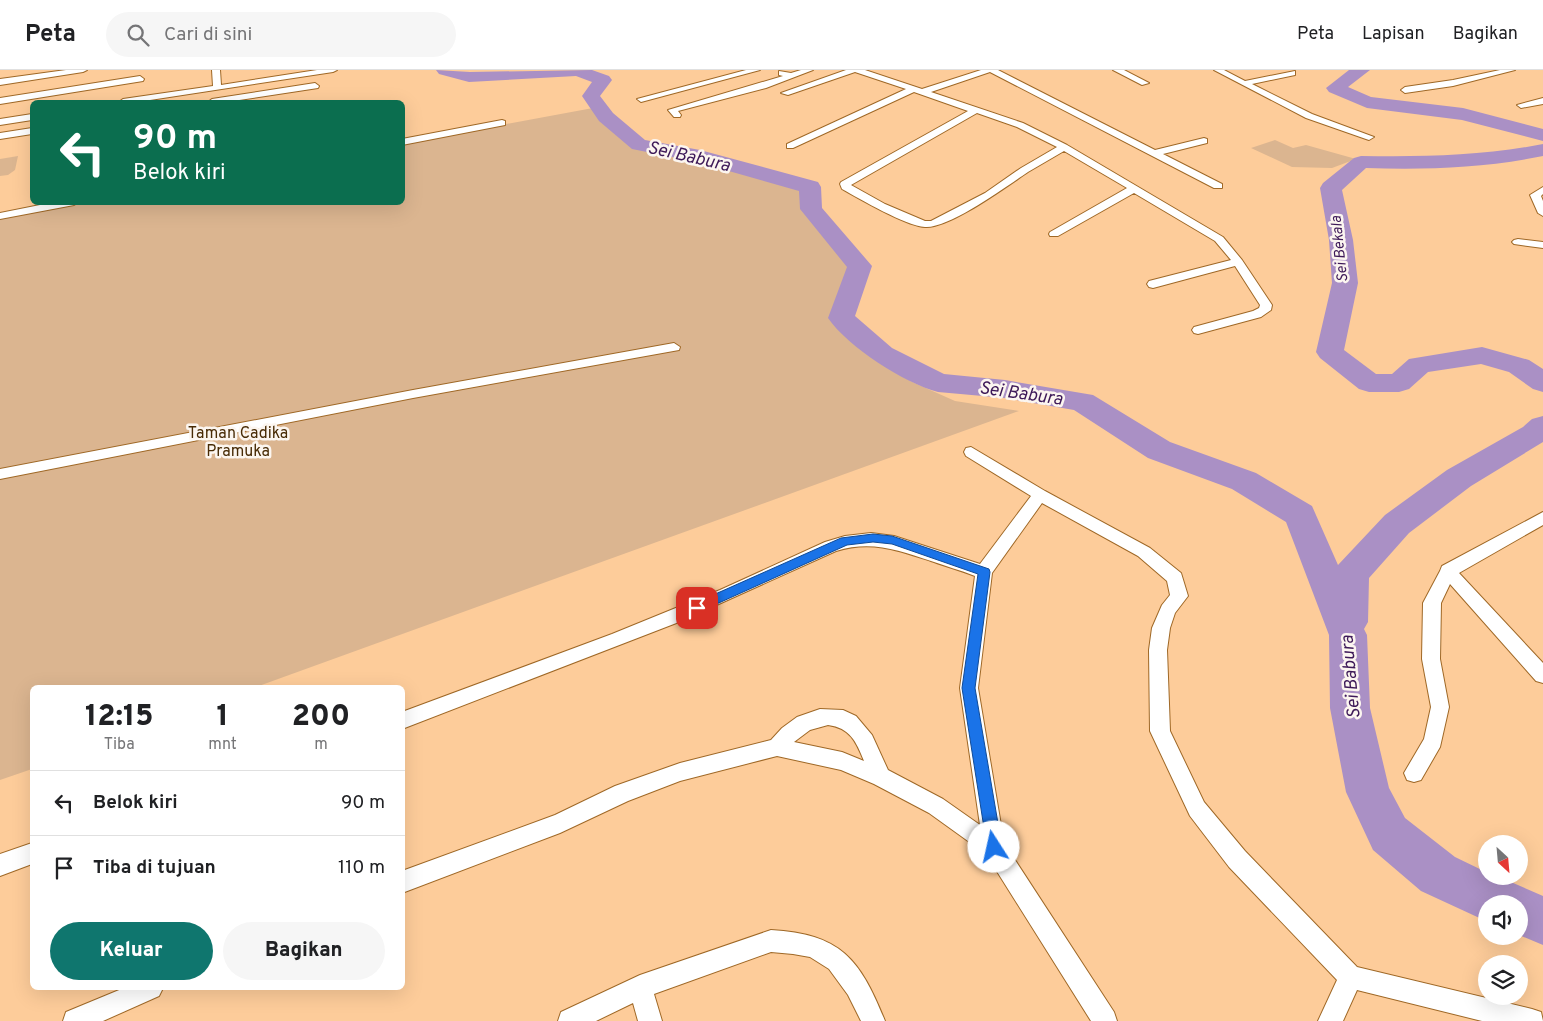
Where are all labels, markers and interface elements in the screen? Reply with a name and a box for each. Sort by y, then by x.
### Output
search box [106,12,456,57]
text: Peta [25,20,76,50]
icon: search [124,21,152,49]
text: Cari di sini [164,23,252,47]
text: Peta [1297,23,1334,46]
text: Lapisan [1362,23,1425,46]
text: Bagikan [1453,23,1518,46]
text: 90 m [133,117,217,161]
icon: left [50,120,115,185]
water label: Sei Babura [645,137,733,178]
text: Belok kiri [133,160,226,187]
water label: Sei Bekala [1328,214,1353,283]
water label: Sei Babura [978,377,1065,412]
park label: Taman Cadika Pramuka [188,424,288,462]
pin [676,587,718,629]
icon: arrive [683,594,711,622]
water label: Sei Babura [1336,633,1367,720]
text: 12:15 [85,699,153,736]
text: 1 [216,699,229,736]
text: 200 [292,699,350,736]
text: Tiba [104,735,135,755]
text: mnt [208,735,237,755]
text: m [314,735,328,755]
icon: left [50,789,78,817]
text: Belok kiri [93,791,178,815]
text: 90 m [341,791,385,815]
position arrow [967,820,1019,872]
north arrow [1478,835,1528,885]
map controls [1478,835,1528,1005]
icon: arrive [50,854,78,882]
text: Tiba di tujuan [93,856,216,880]
text: 110 m [338,856,385,880]
button: sound [1478,895,1528,945]
button: Keluar [50,922,213,980]
button: Bagikan [223,922,385,980]
button: layers [1478,955,1528,1005]

